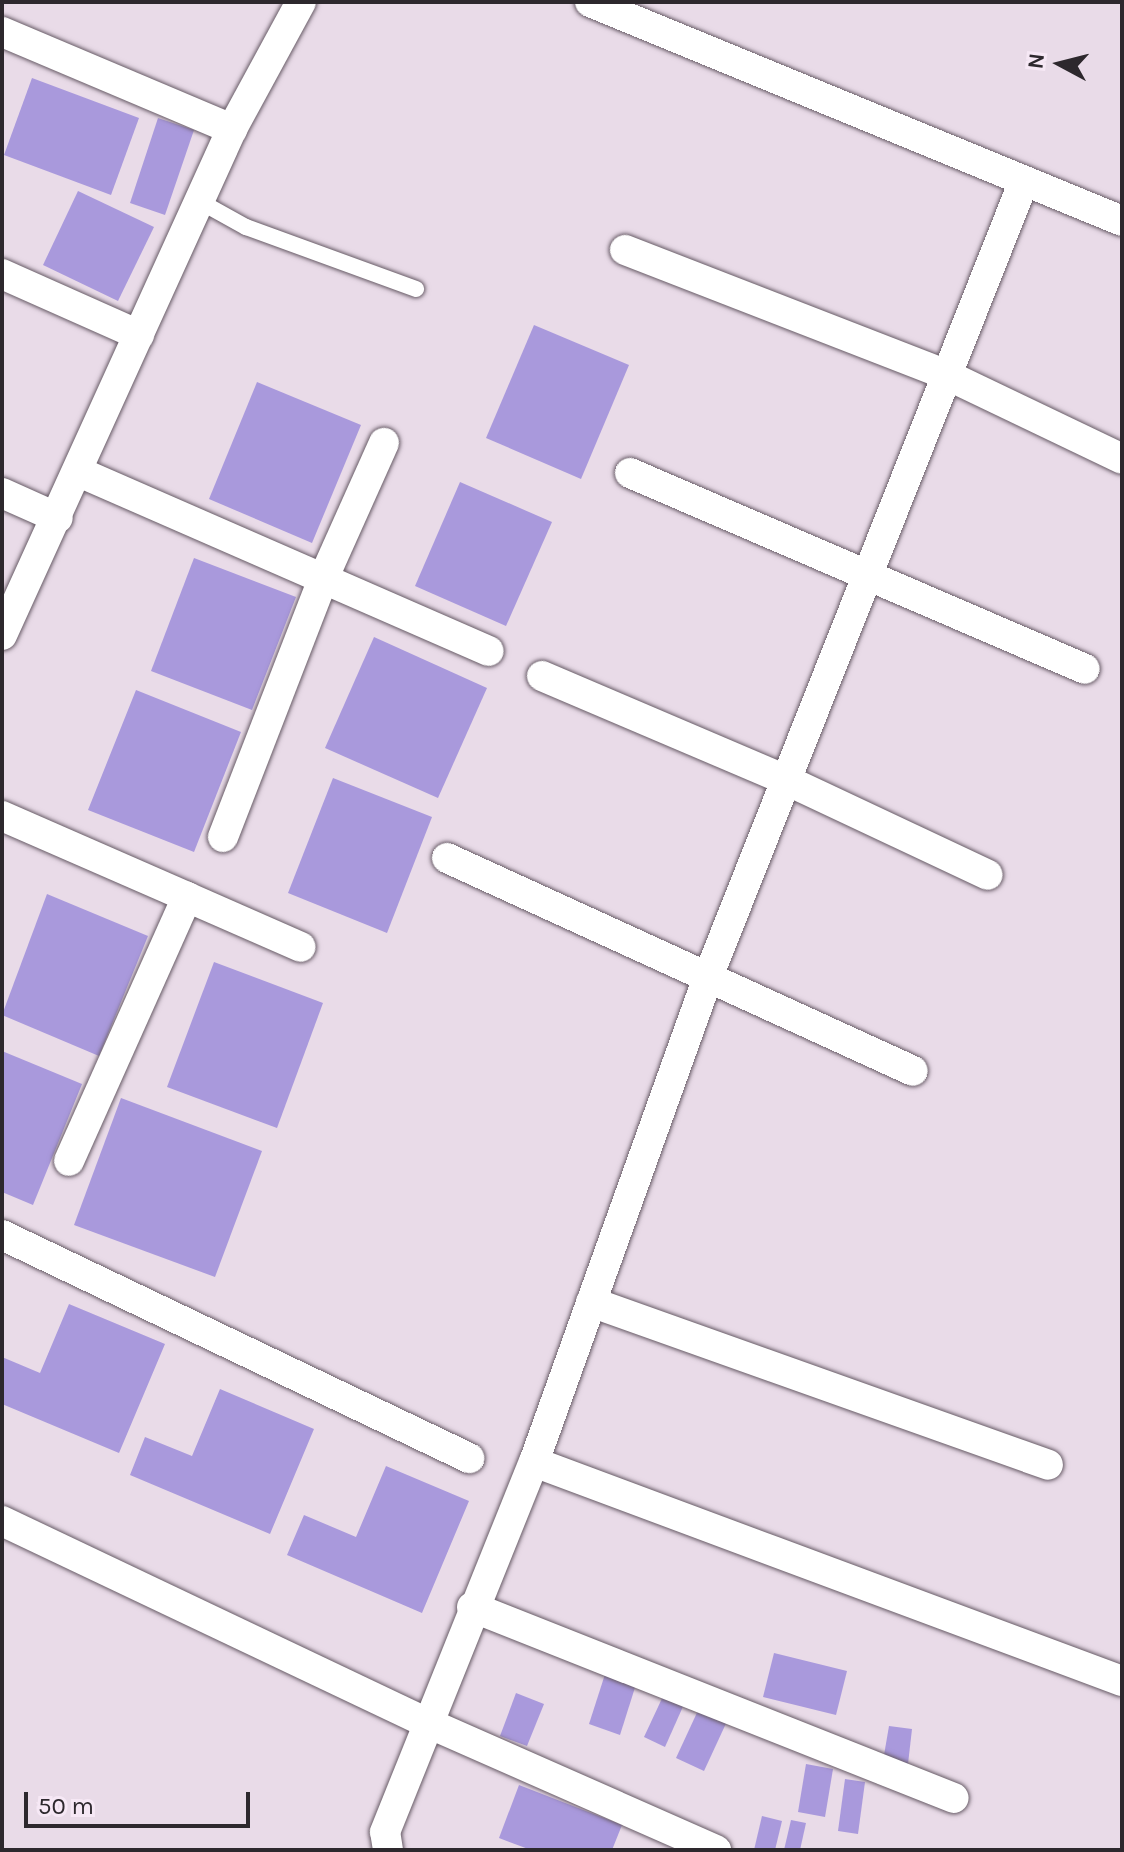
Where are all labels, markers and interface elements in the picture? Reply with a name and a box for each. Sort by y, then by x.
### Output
north arrow [1020,24,1100,104]
text: N [1022,52,1050,70]
scale bar [28,1776,254,1826]
text: 50 m [38,1792,94,1820]

